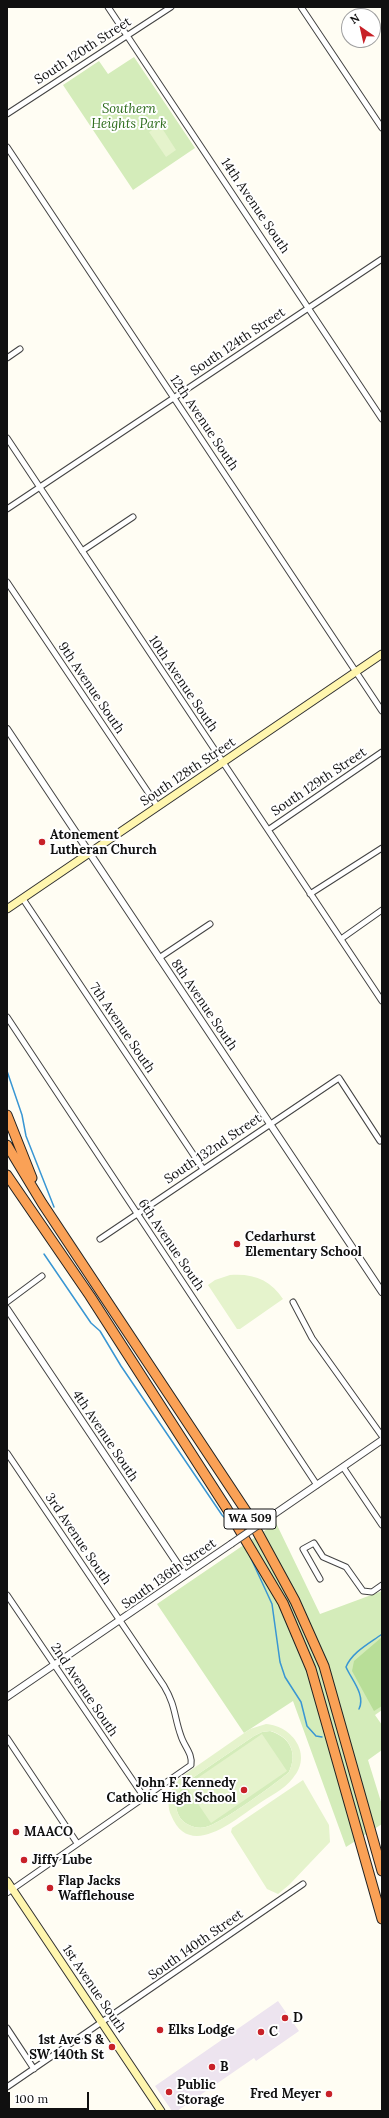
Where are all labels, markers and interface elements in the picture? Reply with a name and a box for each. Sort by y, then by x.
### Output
north arrow [341,8,381,48]
text: N [347,11,362,27]
street label: South 120th Street [32,14,134,88]
park label: Southern Heights Park [91,101,167,132]
street label: 14th Avenue South [217,156,293,256]
street label: South 124th Street [188,305,288,379]
street label: 12th Avenue South [166,373,242,473]
street label: 10th Avenue South [145,633,221,735]
street label: 9th Avenue South [55,639,127,737]
street label: South 128th Street [138,734,238,810]
street label: South 129th Street [269,744,369,820]
place label: Atonement Lutheran Church [50,827,157,858]
marker: Atonement Lutheran Church [37,837,47,847]
street label: 8th Avenue South [168,956,240,1054]
street label: 7th Avenue South [86,980,158,1076]
street label: South 132nd Street [161,1111,265,1187]
street label: 6th Avenue South [135,1196,207,1294]
place label: Cedarhurst Elementary School [245,1229,362,1260]
marker: Cedarhurst Elementary School [232,1239,242,1249]
street label: 4th Avenue South [69,1388,141,1484]
street label: 3rd Avenue South [42,1490,114,1588]
road number: WA 509 [224,1509,276,1529]
street label: South 136th Street [119,1536,219,1612]
street label: 2nd Avenue South [47,1640,121,1740]
place label: John F. Kennedy Catholic High School [107,1775,236,1806]
marker: John F. Kennedy Catholic High School [239,1785,249,1795]
place label: MAACO [24,1824,73,1840]
marker: MAACO [11,1827,21,1837]
place label: Jiffy Lube [32,1852,92,1868]
marker: Jiffy Lube [19,1855,29,1865]
place label: Flap Jacks Wafflehouse [58,1873,134,1904]
marker: Flap Jacks Wafflehouse [45,1883,55,1893]
street label: South 140th Street [146,1907,246,1983]
street label: 1st Avenue South [59,1942,129,2036]
place label: D [293,2010,303,2026]
marker: D [280,2013,290,2023]
place label: Elks Lodge [168,2022,235,2038]
place label: C [269,2024,278,2040]
marker: Elks Lodge [155,2025,165,2035]
marker: C [256,2027,266,2037]
place label: 1st Ave S & SW 140th St [29,2032,104,2063]
marker: 1st Ave S & SW 140th St [107,2042,117,2052]
place label: B [220,2059,229,2075]
marker: B [207,2062,217,2072]
place label: Public Storage [177,2077,225,2108]
scale bar [10,2084,91,2110]
place label: Fred Meyer [250,2086,321,2102]
marker: Public Storage [164,2087,174,2097]
marker: Fred Meyer [324,2089,334,2099]
text: 100 m [15,2091,48,2106]

